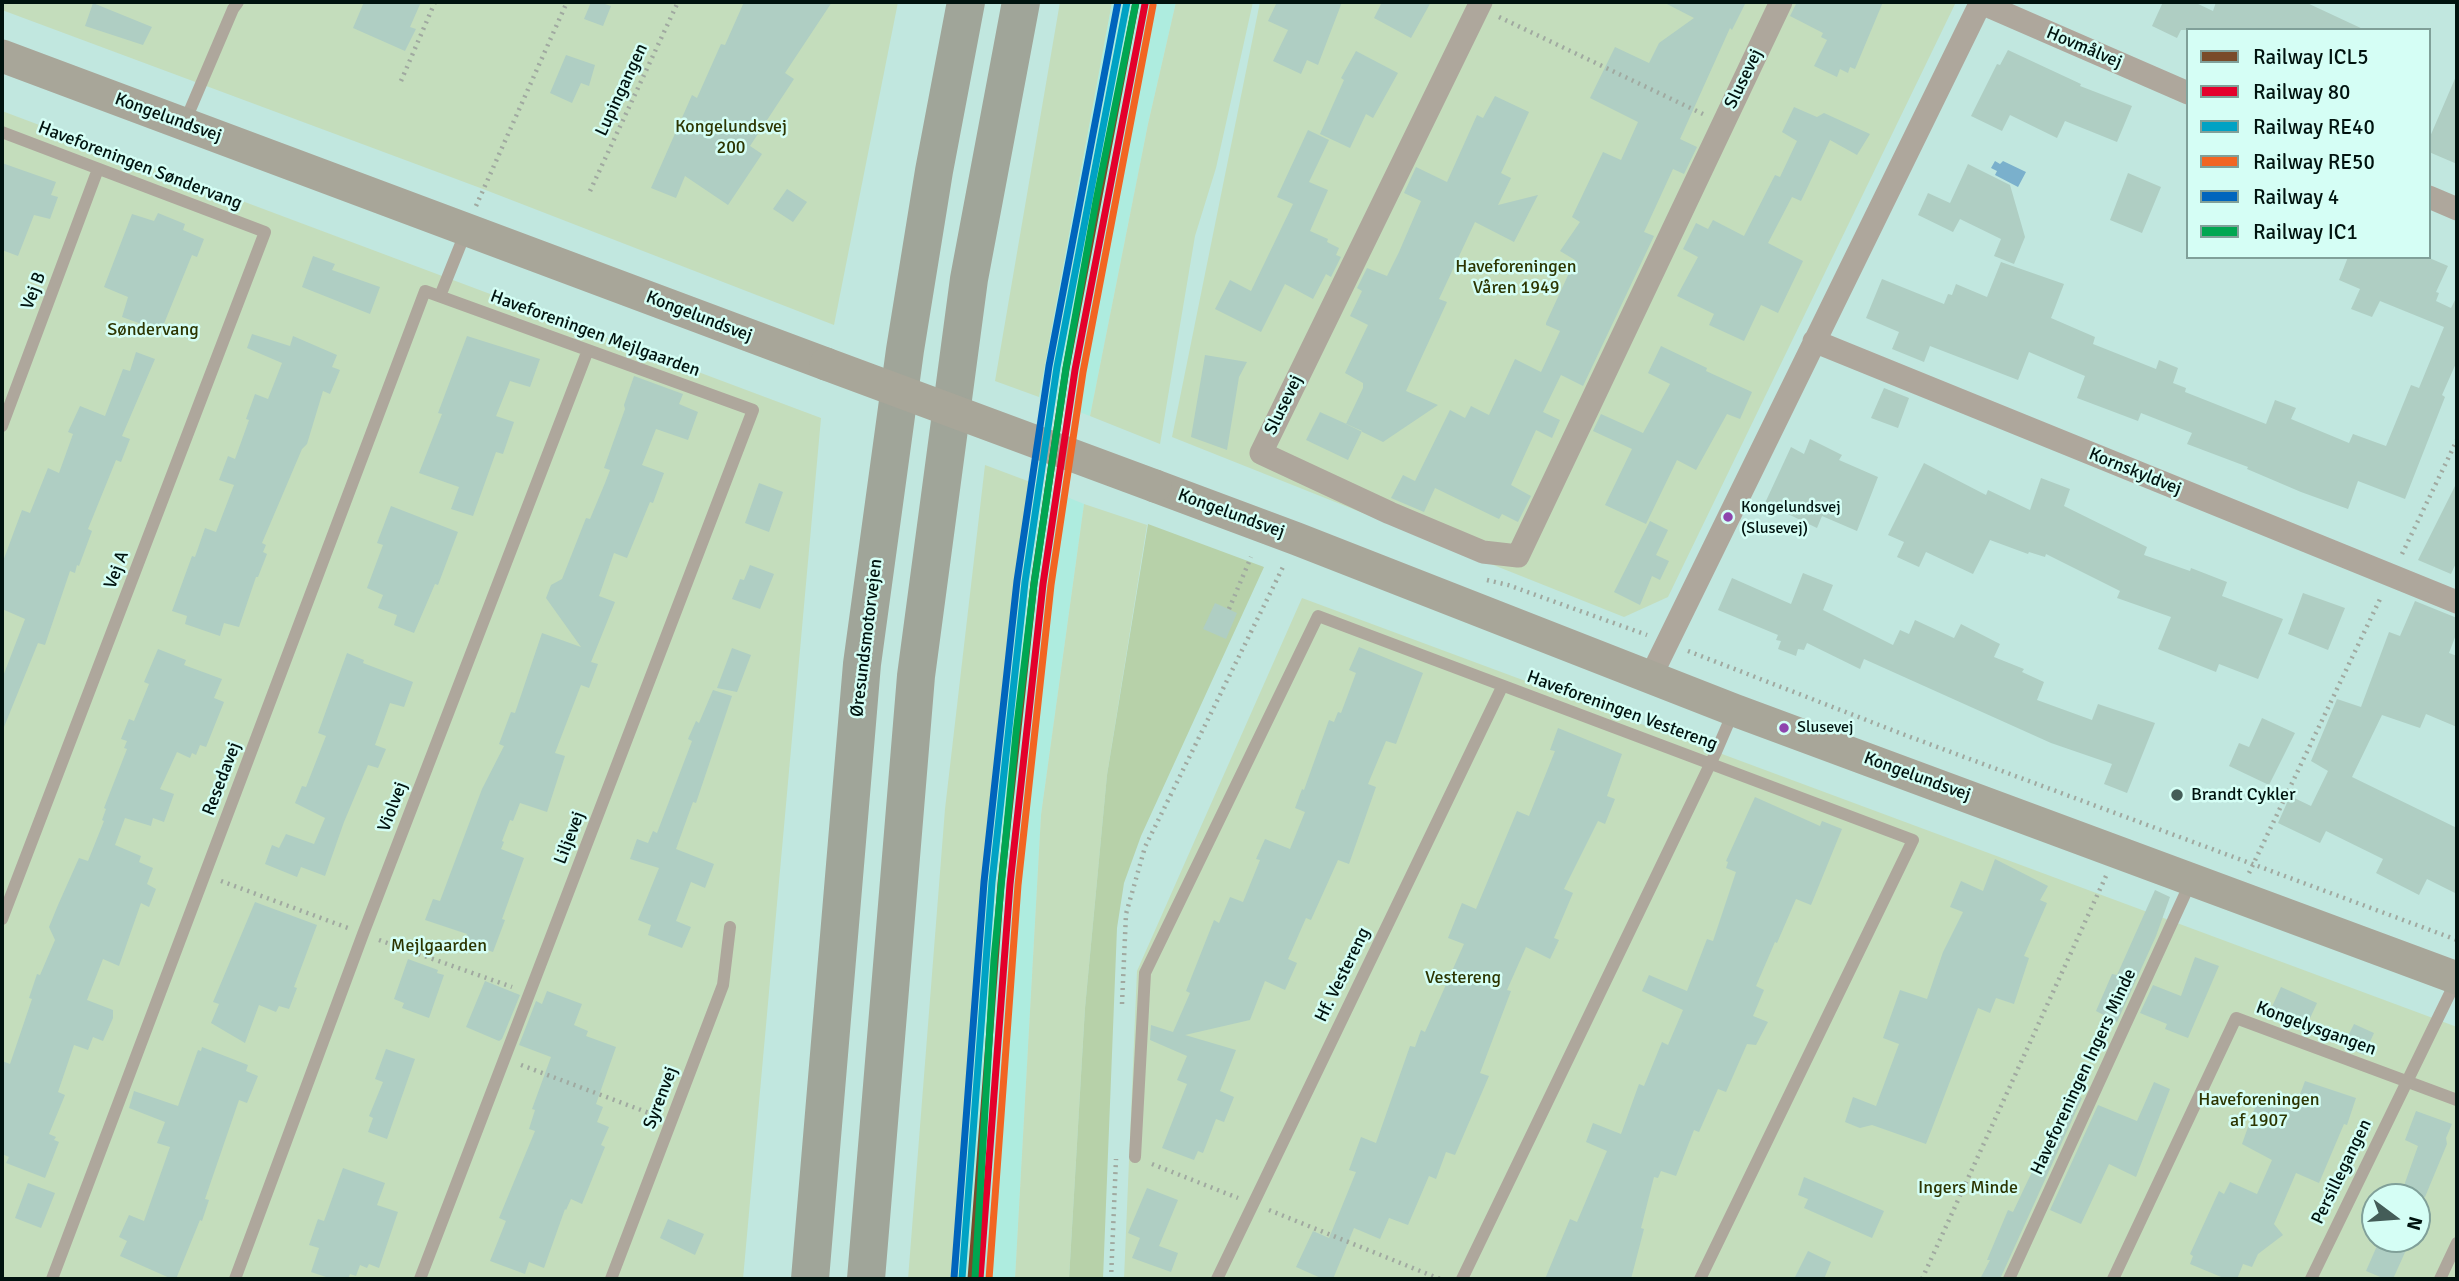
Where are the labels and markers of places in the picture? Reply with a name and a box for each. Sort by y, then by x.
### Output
place label: Kongelundsvej (Slusevej) [1741,498,1841,536]
marker: Kongelundsvej (Slusevej) [1721,510,1735,524]
place label: Slusevej [1797,718,1853,738]
marker: Slusevej [1777,721,1791,735]
place label: Brandt Cykler [2191,784,2296,806]
marker: Brandt Cykler [2169,787,2185,803]

